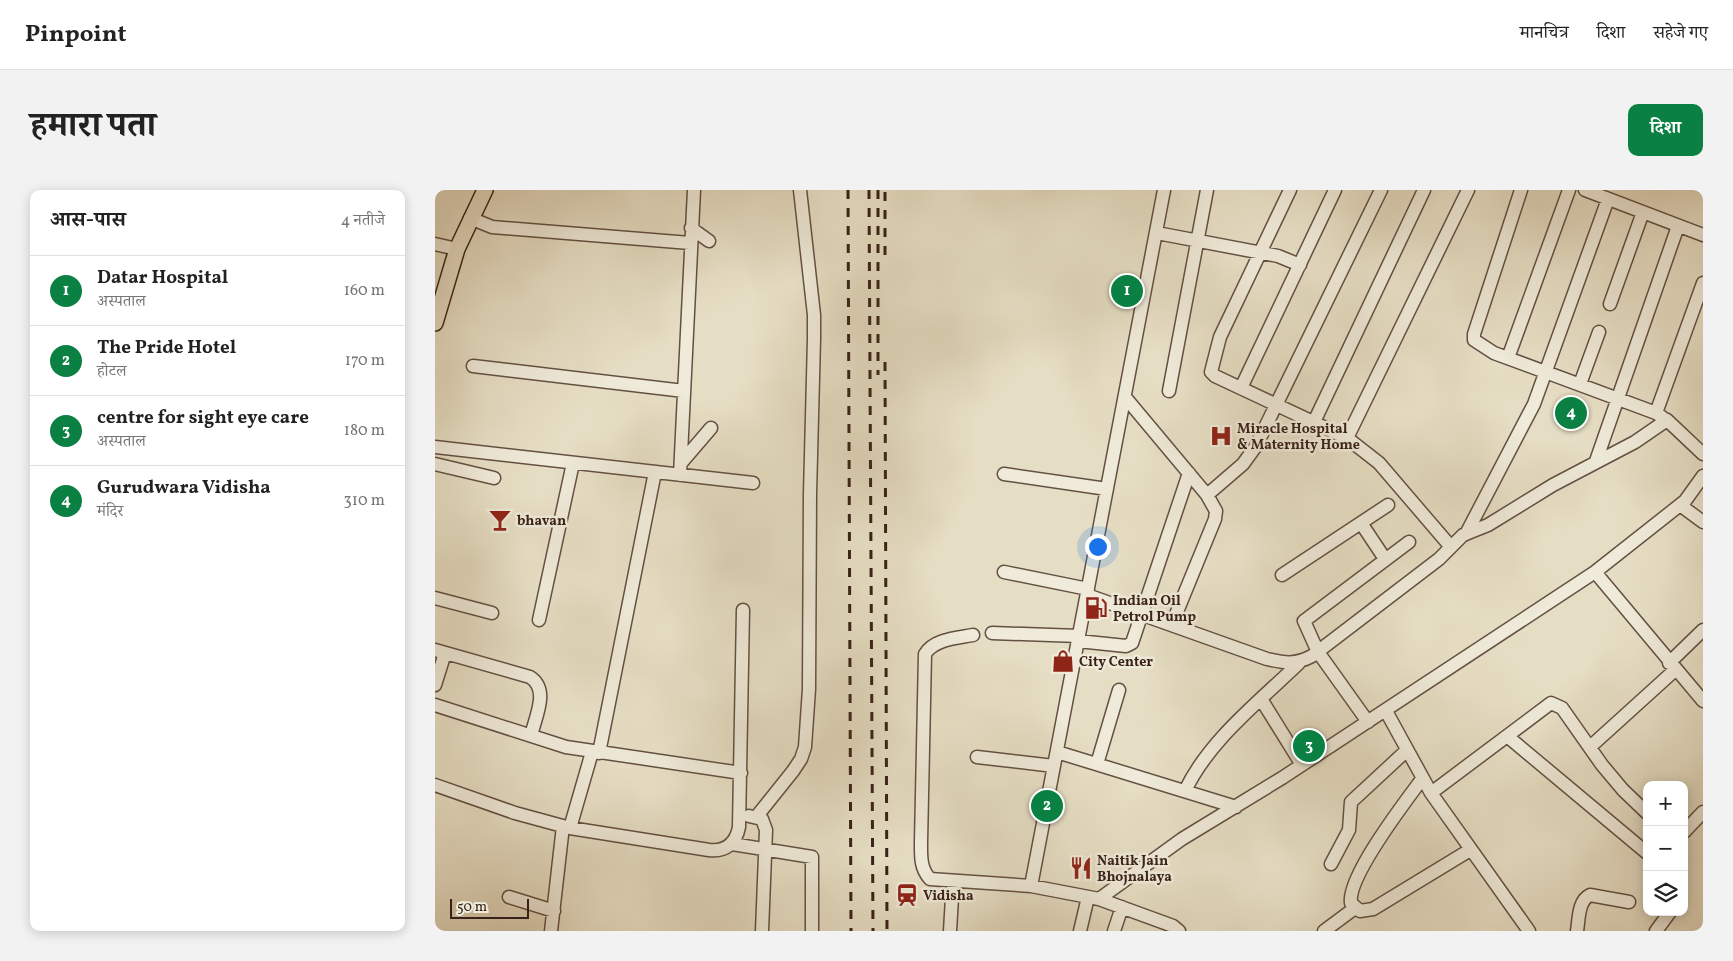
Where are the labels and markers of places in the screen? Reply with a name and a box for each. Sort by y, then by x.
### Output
pin: 1 [1111,272,1143,310]
pin: 4 [1555,394,1587,432]
place label: Miracle Hospital & Maternity Home [1237,420,1360,455]
hospital icon: Miracle Hospital & Maternity Home [1208,423,1234,449]
bar icon: bhavan [487,507,513,533]
place label: bhavan [517,512,566,531]
place label: Indian Oil Petrol Pump [1113,592,1196,627]
fuel station icon: Indian Oil Petrol Pump [1083,595,1109,621]
shop icon: City Center [1050,648,1076,674]
place label: City Center [1079,653,1153,672]
pin: 3 [1293,727,1325,765]
pin: 2 [1031,787,1063,825]
place label: Naitik Jain Bhojnalaya [1097,852,1172,887]
restaurant icon: Naitik Jain Bhojnalaya [1068,855,1094,881]
station icon: Vidisha [894,882,920,908]
place label: Vidisha [923,887,974,906]

